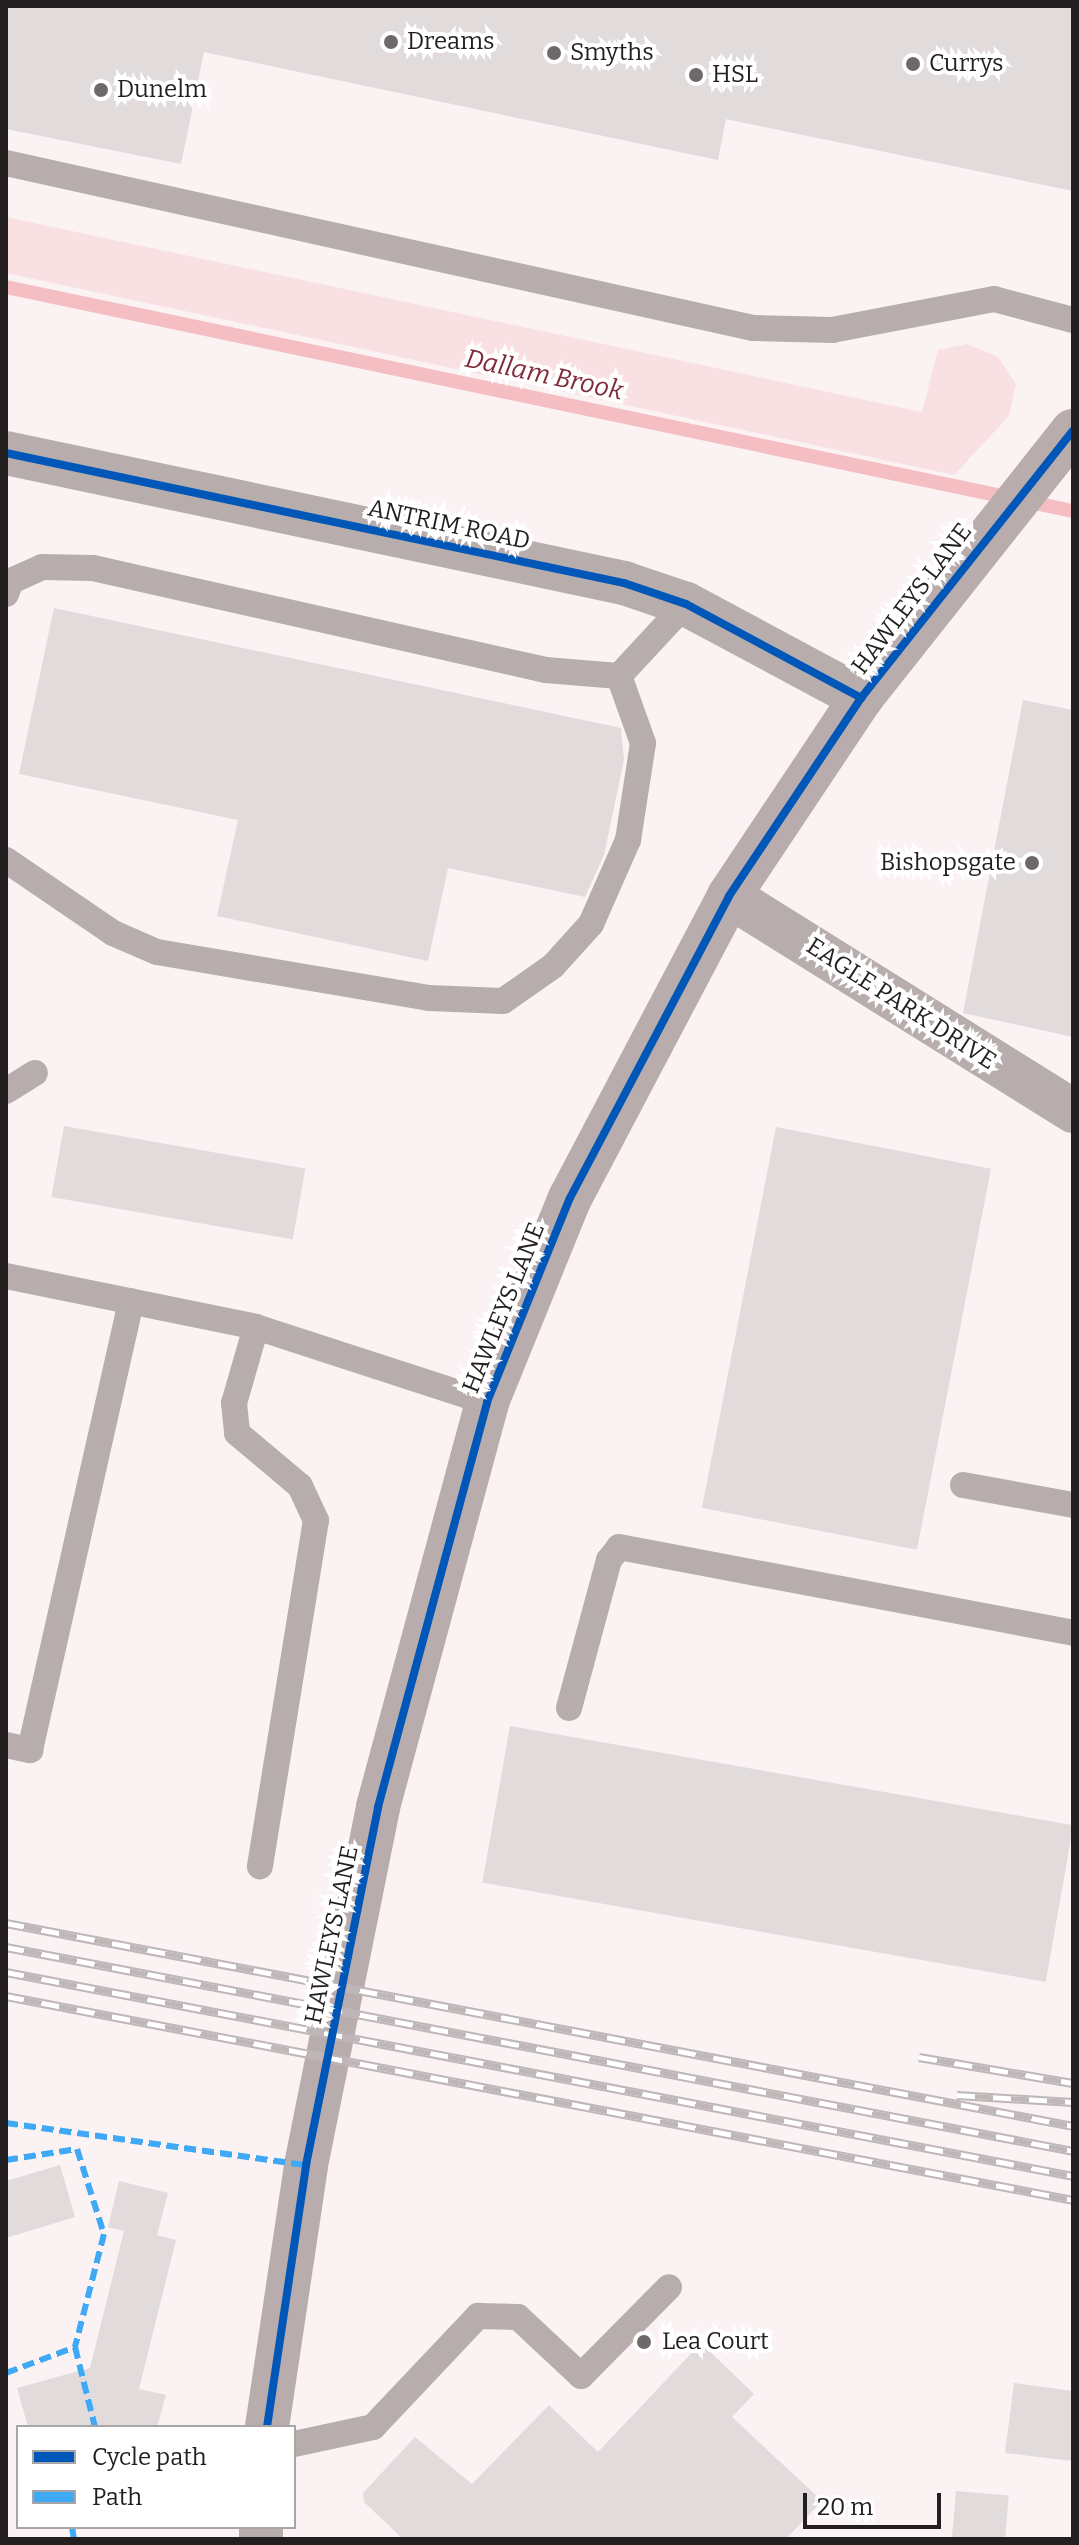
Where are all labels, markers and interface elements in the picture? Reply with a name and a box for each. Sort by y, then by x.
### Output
place label: Dreams [407,28,495,56]
marker: Dreams [382,33,400,51]
place label: Smyths [570,39,654,67]
marker: Smyths [545,44,563,62]
place label: Currys [929,50,1003,78]
marker: Currys [904,55,922,73]
place label: HSL [712,61,758,89]
marker: HSL [687,66,705,84]
place label: Dunelm [117,76,207,104]
marker: Dunelm [92,81,110,99]
water label: Dallam Brook [462,343,626,407]
street label: ANTRIM ROAD [365,494,533,556]
street label: HAWLEYS LANE [846,518,978,680]
place label: Bishopsgate [880,849,1016,877]
marker: Bishopsgate [1023,854,1041,872]
street label: EAGLE PARK DRIVE [801,932,1001,1076]
street label: HAWLEYS LANE [457,1218,551,1398]
street label: HAWLEYS LANE [299,1843,365,2027]
place label: Lea Court [662,2328,769,2356]
marker: Lea Court [633,2331,655,2353]
legend [16,2425,296,2529]
text: Cycle path [92,2443,207,2471]
scale bar [807,2477,945,2527]
text: Path [92,2483,142,2511]
text: 20 m [817,2493,873,2521]

